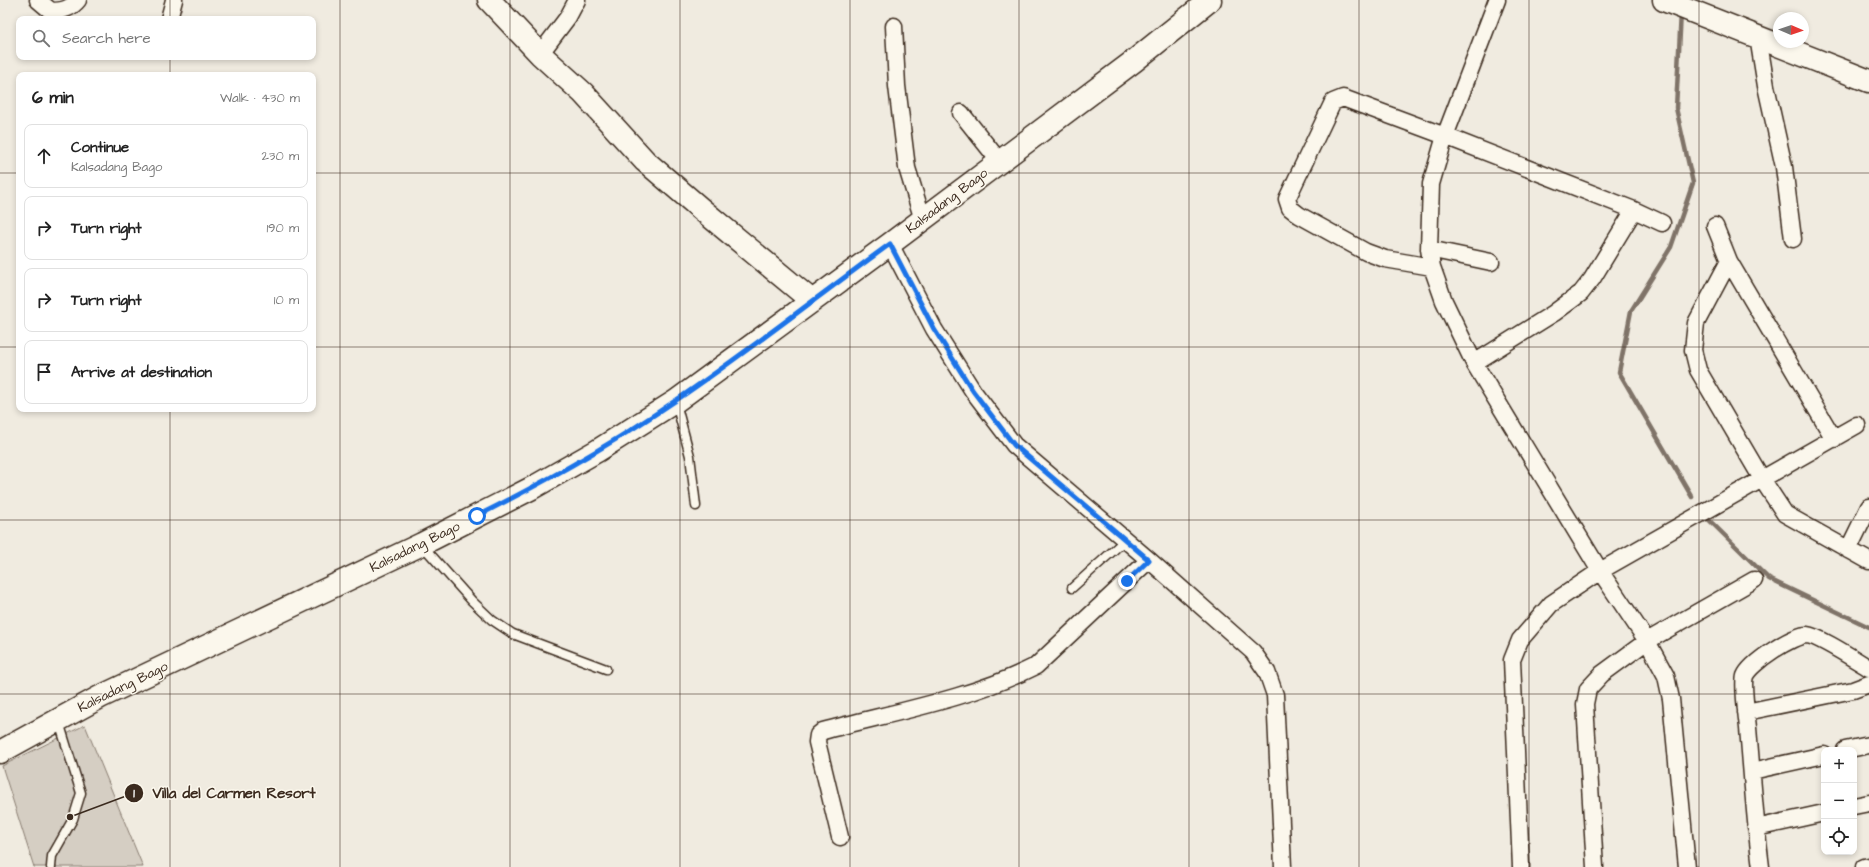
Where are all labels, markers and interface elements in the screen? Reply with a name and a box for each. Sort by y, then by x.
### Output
north arrow [1773,12,1809,48]
search box [16,16,316,60]
icon: search [30,27,52,49]
text: Search here [62,28,151,49]
text: 6 min [32,86,74,110]
text: Walk · 430 m [220,89,300,107]
text: Continue [71,137,129,158]
icon: ahead [33,145,55,167]
text: 230 m [261,147,299,165]
text: Kalsadang Bago [71,158,162,176]
street label: Kalsadang Bago [902,163,992,239]
icon: right [33,217,55,239]
text: Turn right [71,218,142,239]
text: 190 m [266,219,299,237]
icon: right [33,289,55,311]
text: Turn right [71,290,142,311]
text: 10 m [274,291,299,309]
icon: arrive [33,361,55,383]
text: Arrive at destination [71,362,212,383]
route start [468,507,486,525]
street label: Kalsadang Bago [366,516,464,578]
route end [1118,572,1136,590]
street label: Kalsadang Bago [74,656,172,718]
map controls [1821,747,1857,855]
button: + [1821,747,1857,783]
callout: Villa del Carmen Resort [124,779,323,806]
text: Villa del Carmen Resort [151,783,317,804]
button: − [1821,783,1857,819]
text: 1 [133,785,135,802]
button: locate [1821,819,1857,855]

